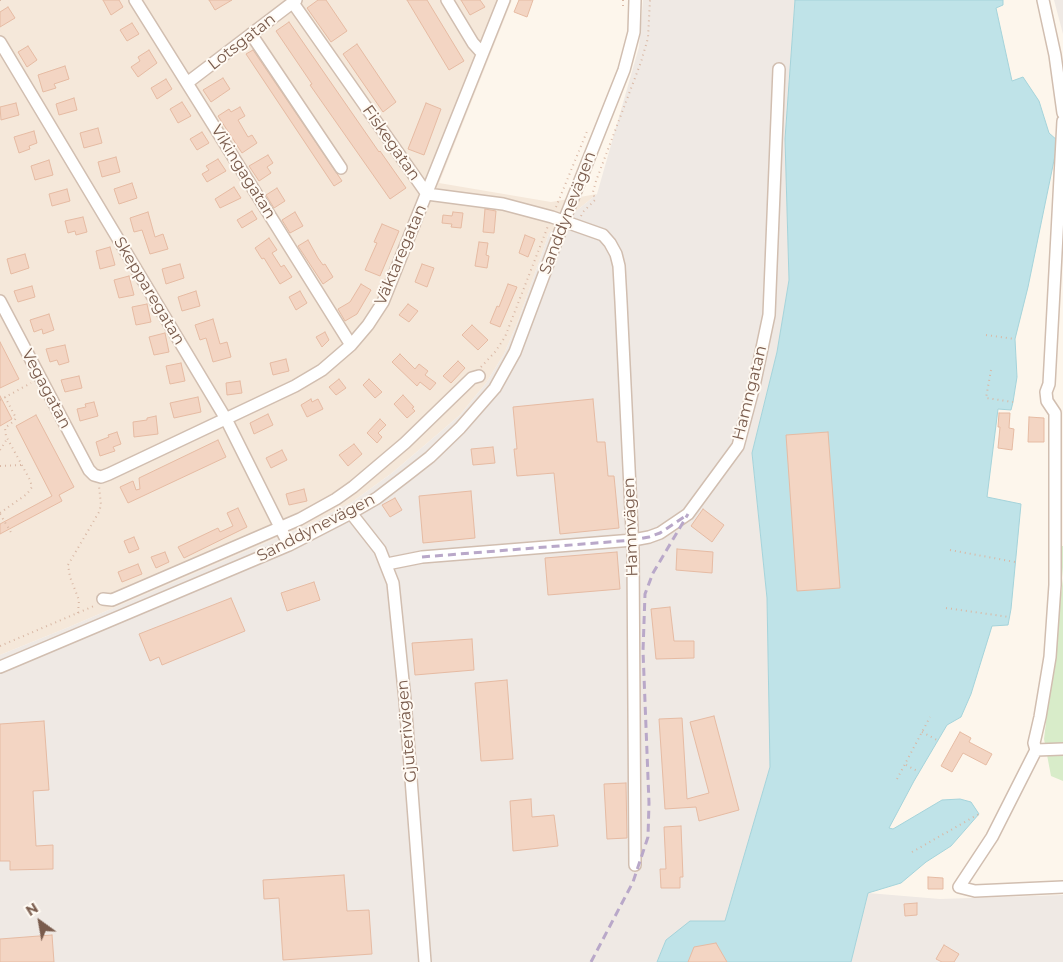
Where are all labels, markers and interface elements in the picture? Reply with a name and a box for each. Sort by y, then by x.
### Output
street label: Lotsgatan [204,10,280,74]
street label: Fiskegatan [358,101,424,185]
street label: Vikingagatan [206,121,280,223]
street label: Sanddynevägen [536,149,600,277]
street label: Väktaregatan [371,202,431,308]
street label: Skepparegatan [109,234,189,348]
street label: Hamngatan [729,344,771,442]
street label: Vegagatan [17,346,75,432]
street label: Hamnvägen [620,477,642,577]
street label: Sanddynevägen [254,490,378,566]
street label: Gjuterivägen [393,679,421,783]
north arrow [15,897,65,947]
text: N [22,899,42,920]

